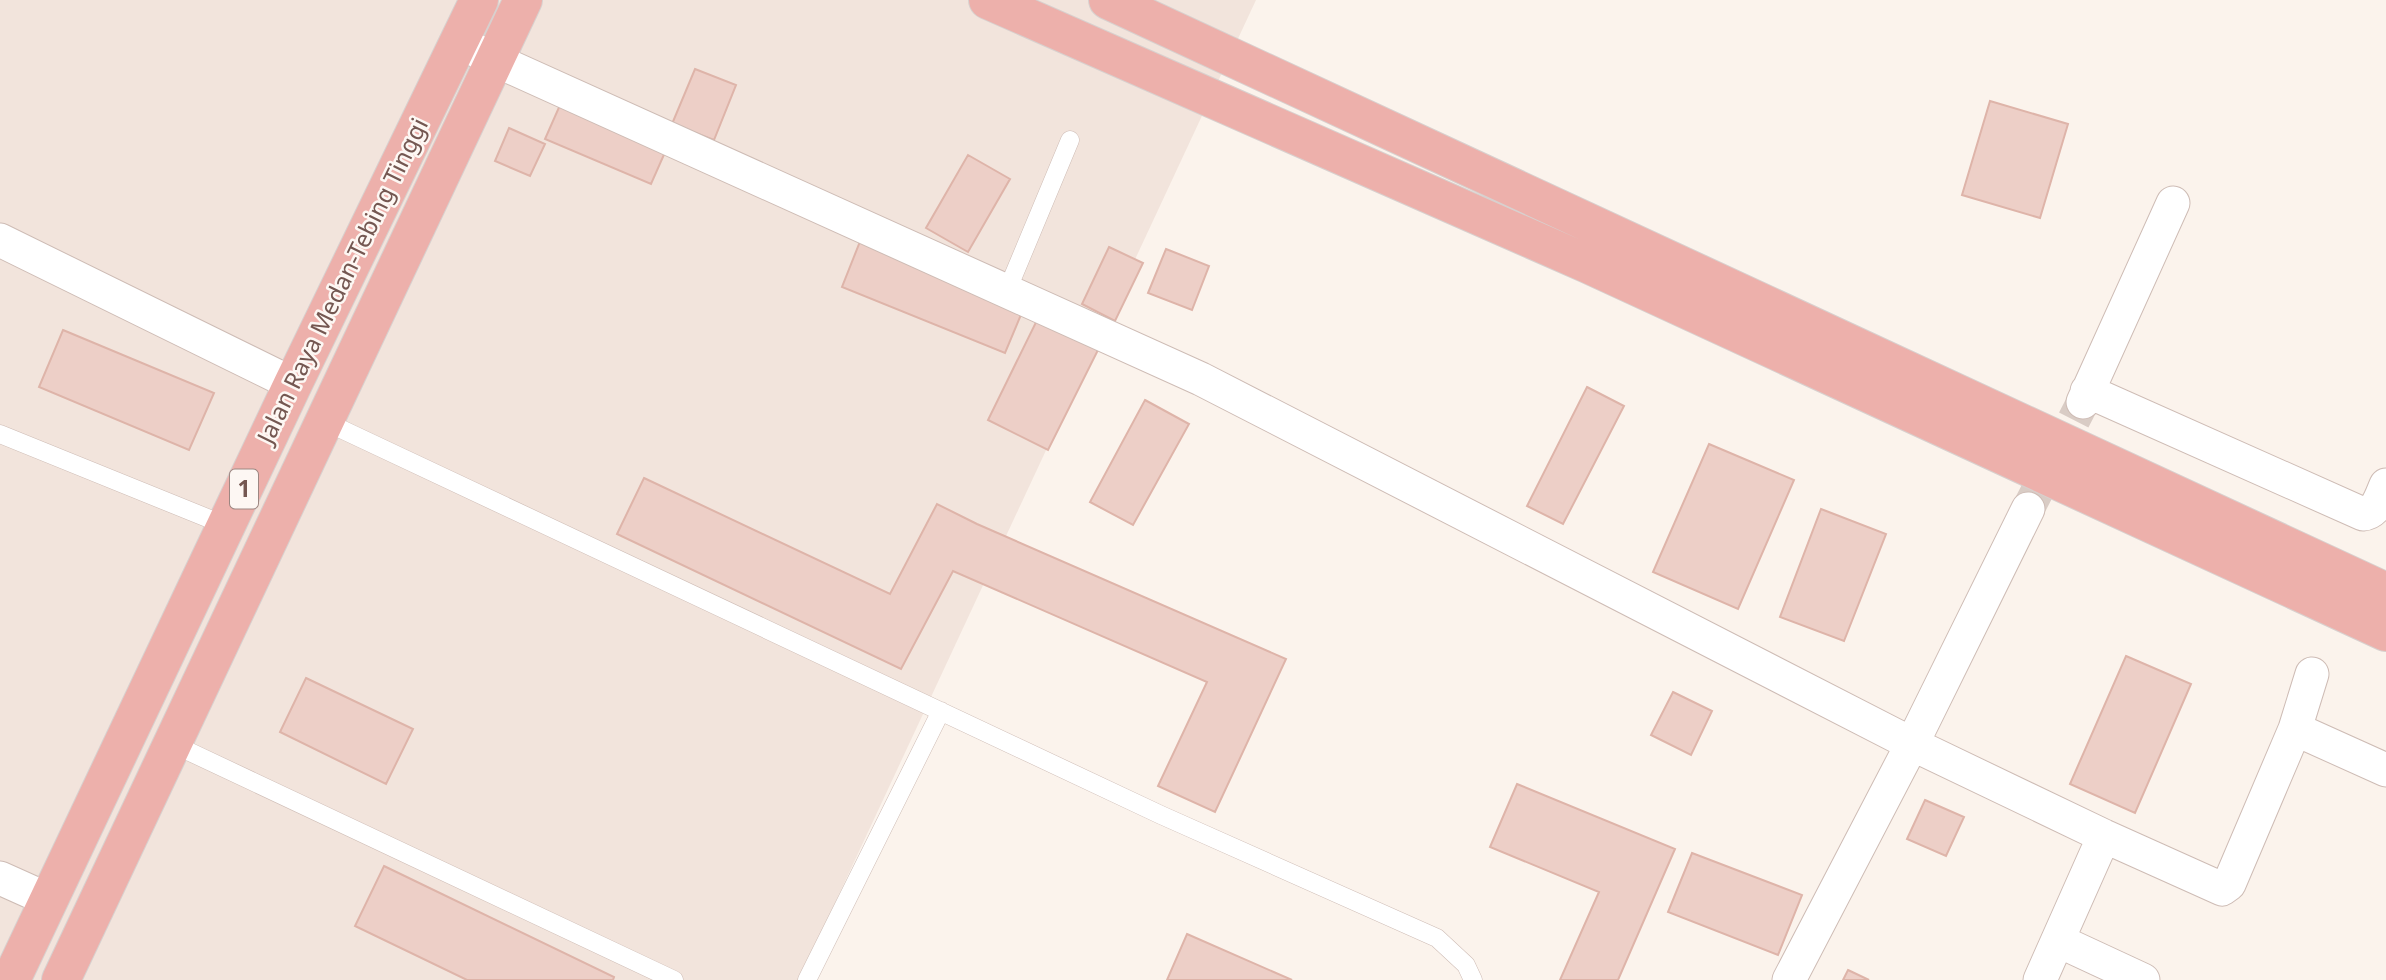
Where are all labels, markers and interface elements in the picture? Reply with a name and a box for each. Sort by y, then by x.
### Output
street label: Jalan Raya Medan-Tebing Tinggi [247,112,435,450]
road number: 1 [230,470,258,509]

